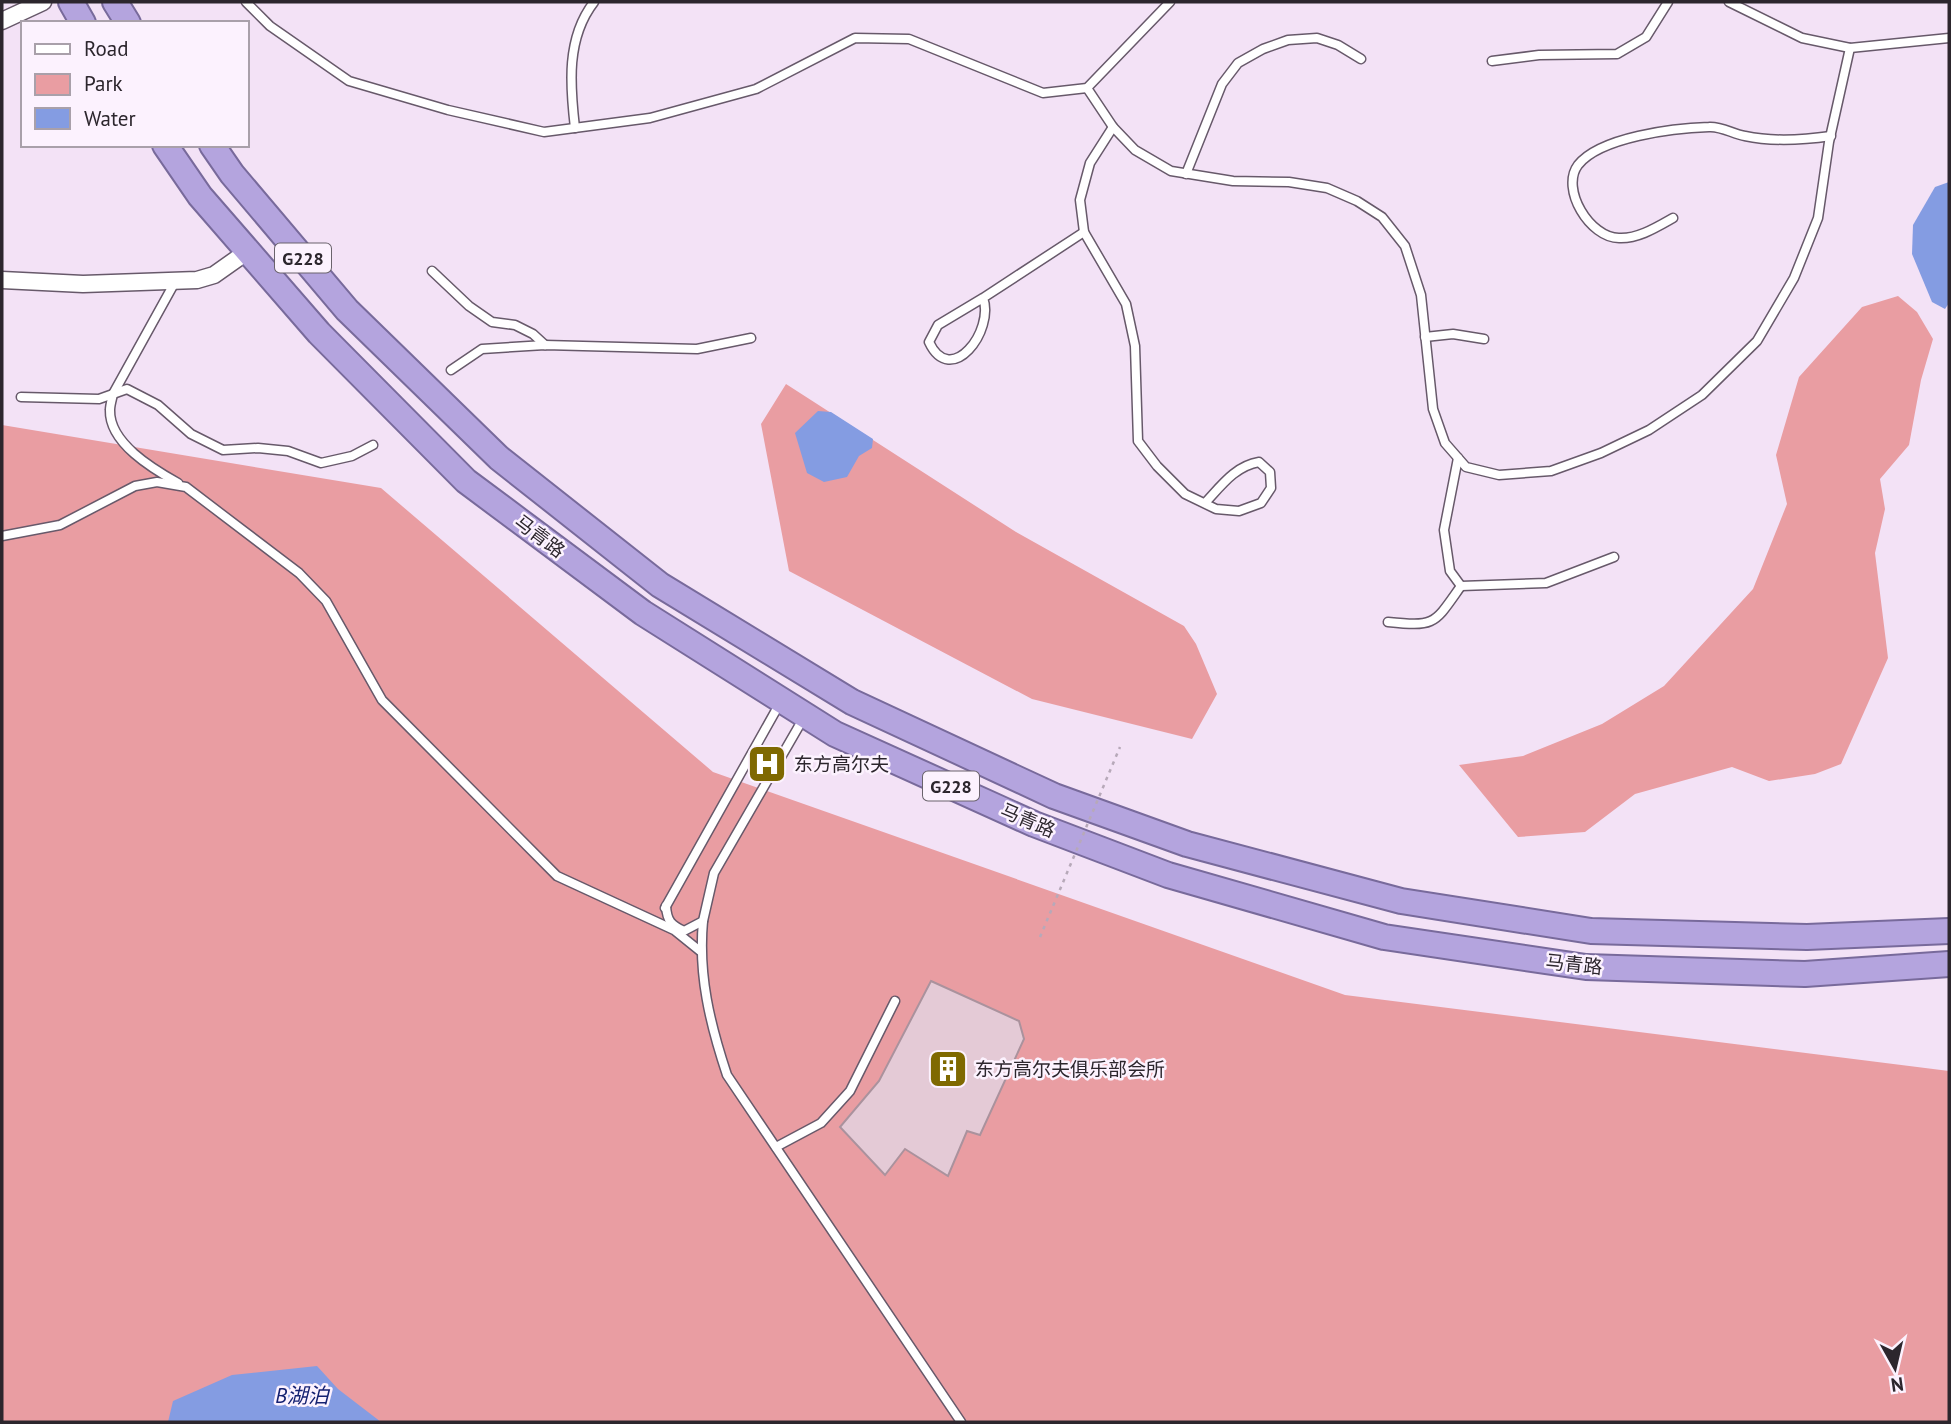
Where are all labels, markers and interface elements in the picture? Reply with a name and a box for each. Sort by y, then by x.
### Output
legend [21,21,248,147]
text: Road [84,35,128,62]
text: Park [84,70,123,97]
text: Water [84,105,136,132]
road number: G228 [275,244,331,272]
street label: 马青路 [510,509,570,563]
hospital icon: 东方高尔夫 [746,743,788,785]
place label: 东方高尔夫 [794,752,889,776]
road number: G228 [923,772,979,800]
street label: 马青路 [997,798,1059,842]
street label: 马青路 [1544,949,1604,979]
building icon: 东方高尔夫俱乐部会所 [927,1048,969,1090]
place label: 东方高尔夫俱乐部会所 [975,1057,1165,1081]
north arrow [1860,1333,1930,1403]
text: N [1890,1372,1905,1398]
water label: B湖泊 [275,1382,331,1409]

